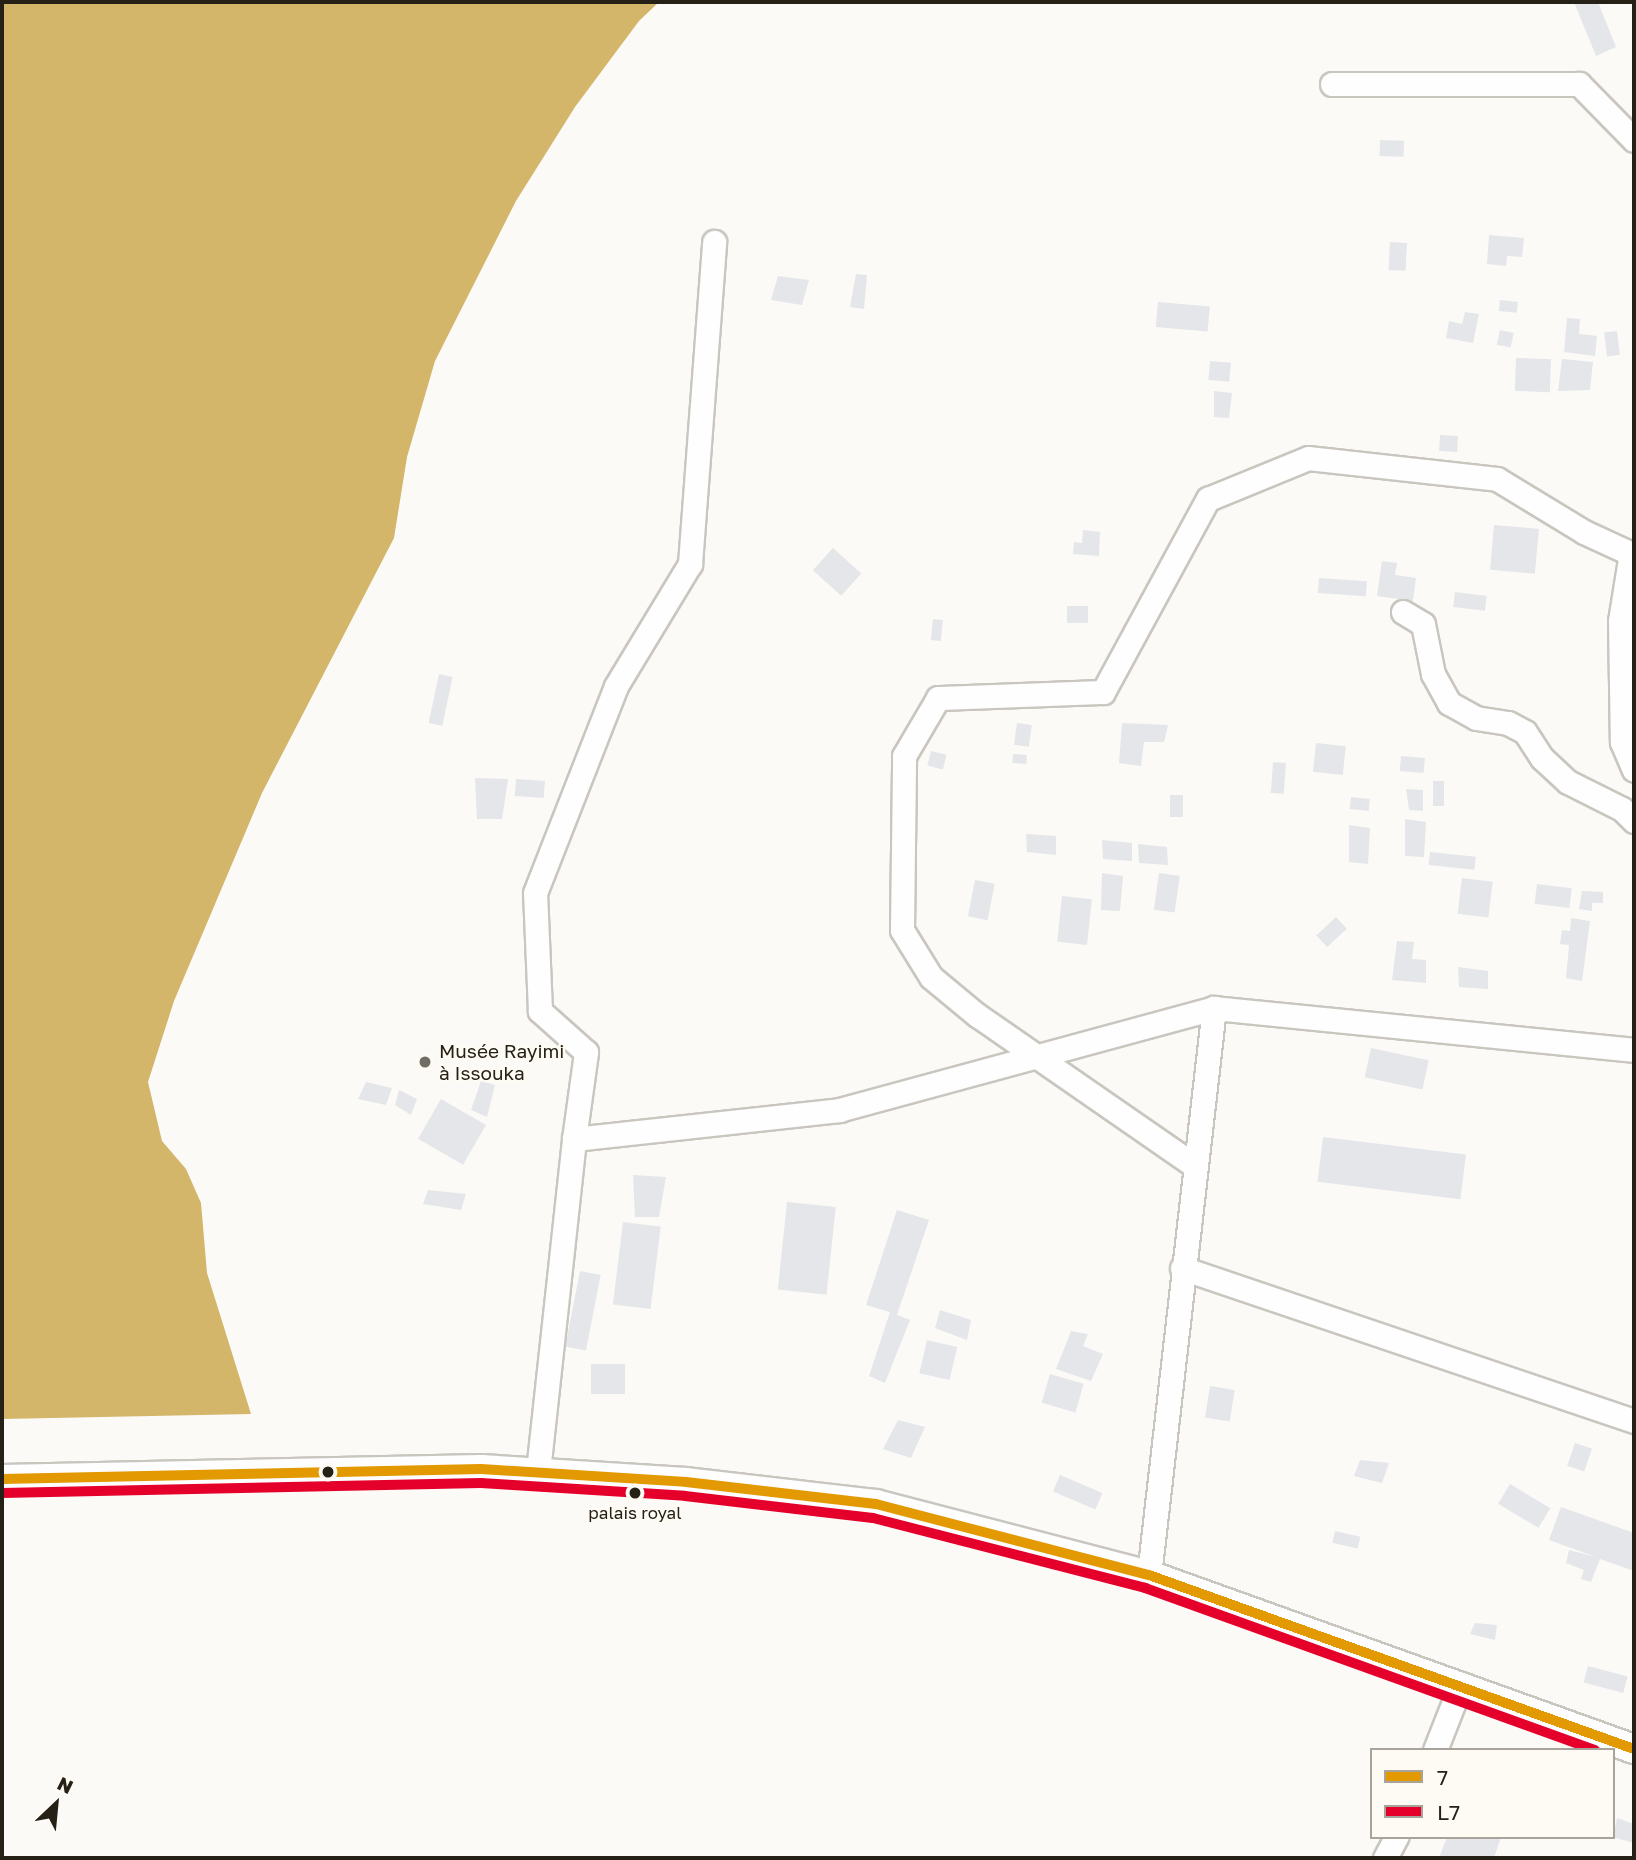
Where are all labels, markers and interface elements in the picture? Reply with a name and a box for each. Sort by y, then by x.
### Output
place label: Musée Rayimi à Issouka [439,1040,564,1084]
marker: Musée Rayimi à Issouka [417,1054,433,1070]
unlabelled marker [321,1465,335,1479]
marker: palais royal [628,1486,642,1500]
place label: palais royal [588,1503,682,1523]
legend [1370,1748,1615,1839]
text: 7 [1437,1764,1448,1790]
north arrow [21,1769,91,1839]
text: N [54,1771,77,1798]
text: L7 [1437,1799,1460,1825]

